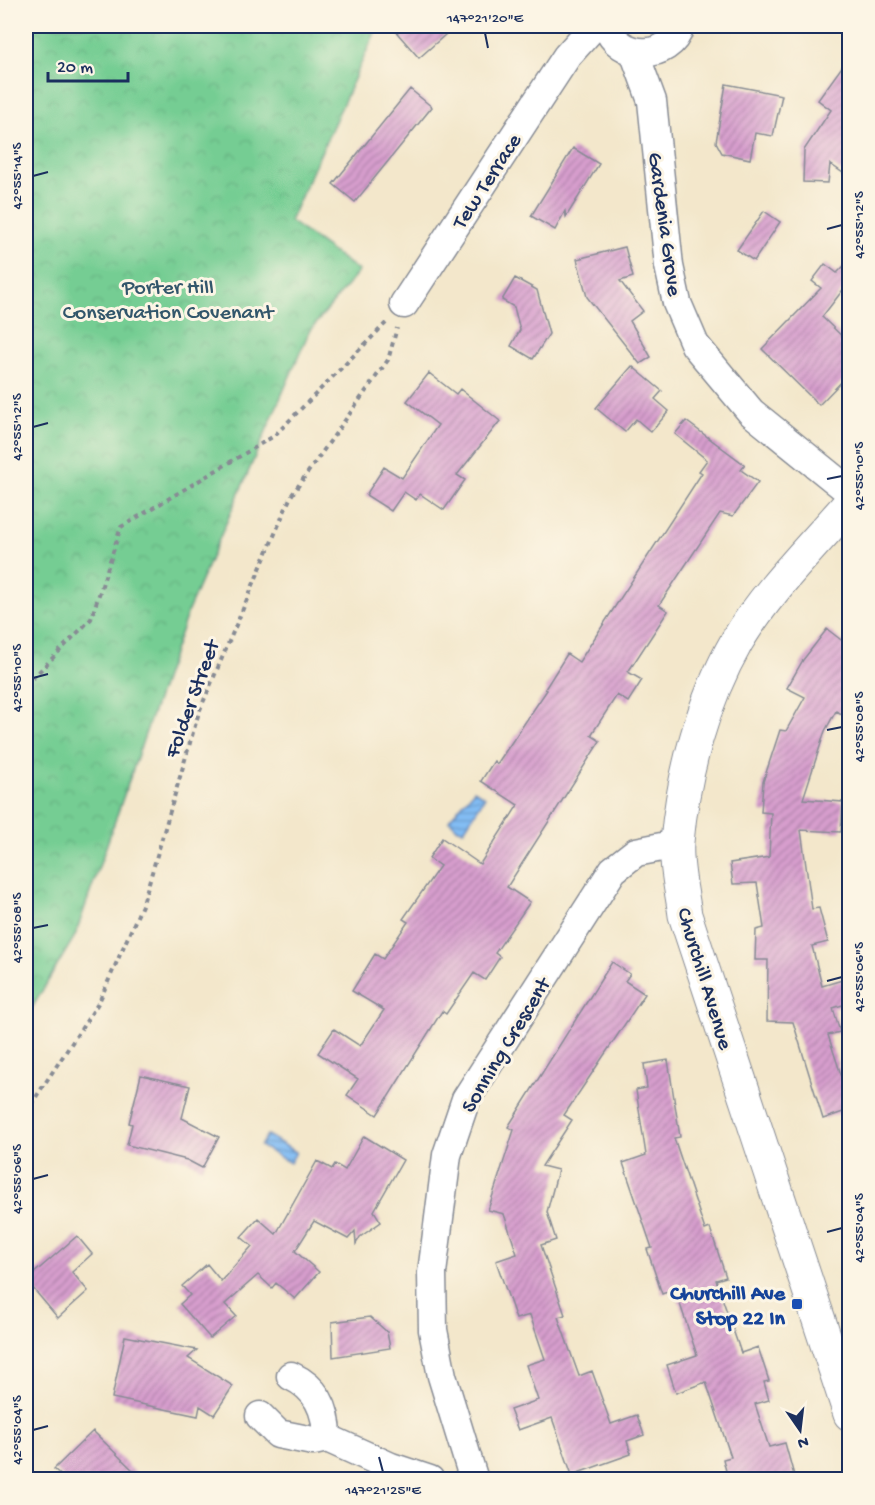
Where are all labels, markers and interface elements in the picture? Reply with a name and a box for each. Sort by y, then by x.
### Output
text: 147°21'20"E [446,10,524,28]
scale bar [48,45,128,83]
text: 20 m [57,58,93,79]
street label: Tew Terrace [447,129,529,236]
text: 42°55'14"S [9,142,27,210]
street label: Gardenia Grove [640,151,686,299]
text: 42°55'12"S [851,191,869,259]
park label: Porter Hill Conservation Covenant [63,276,275,327]
text: 42°55'12"S [9,393,27,461]
text: 42°55'10"S [851,442,869,510]
street label: Folder Street [160,635,228,763]
text: 42°55'10"S [9,644,27,712]
text: 42°55'08"S [851,692,869,762]
text: 42°55'08"S [9,893,27,963]
street label: Churchill Avenue [669,905,737,1054]
text: 42°55'06"S [851,942,869,1012]
street label: Sonning Crescent [457,972,559,1118]
text: 42°55'06"S [9,1144,27,1214]
text: 42°55'04"S [851,1193,869,1263]
place label: Churchill Ave Stop 22 In [669,1282,786,1333]
marker: Churchill Ave Stop 22 In [790,1297,804,1311]
text: 42°55'04"S [9,1395,27,1465]
north arrow [770,1400,830,1460]
text: N [795,1431,810,1452]
text: 147°21'25"E [344,1482,422,1500]

